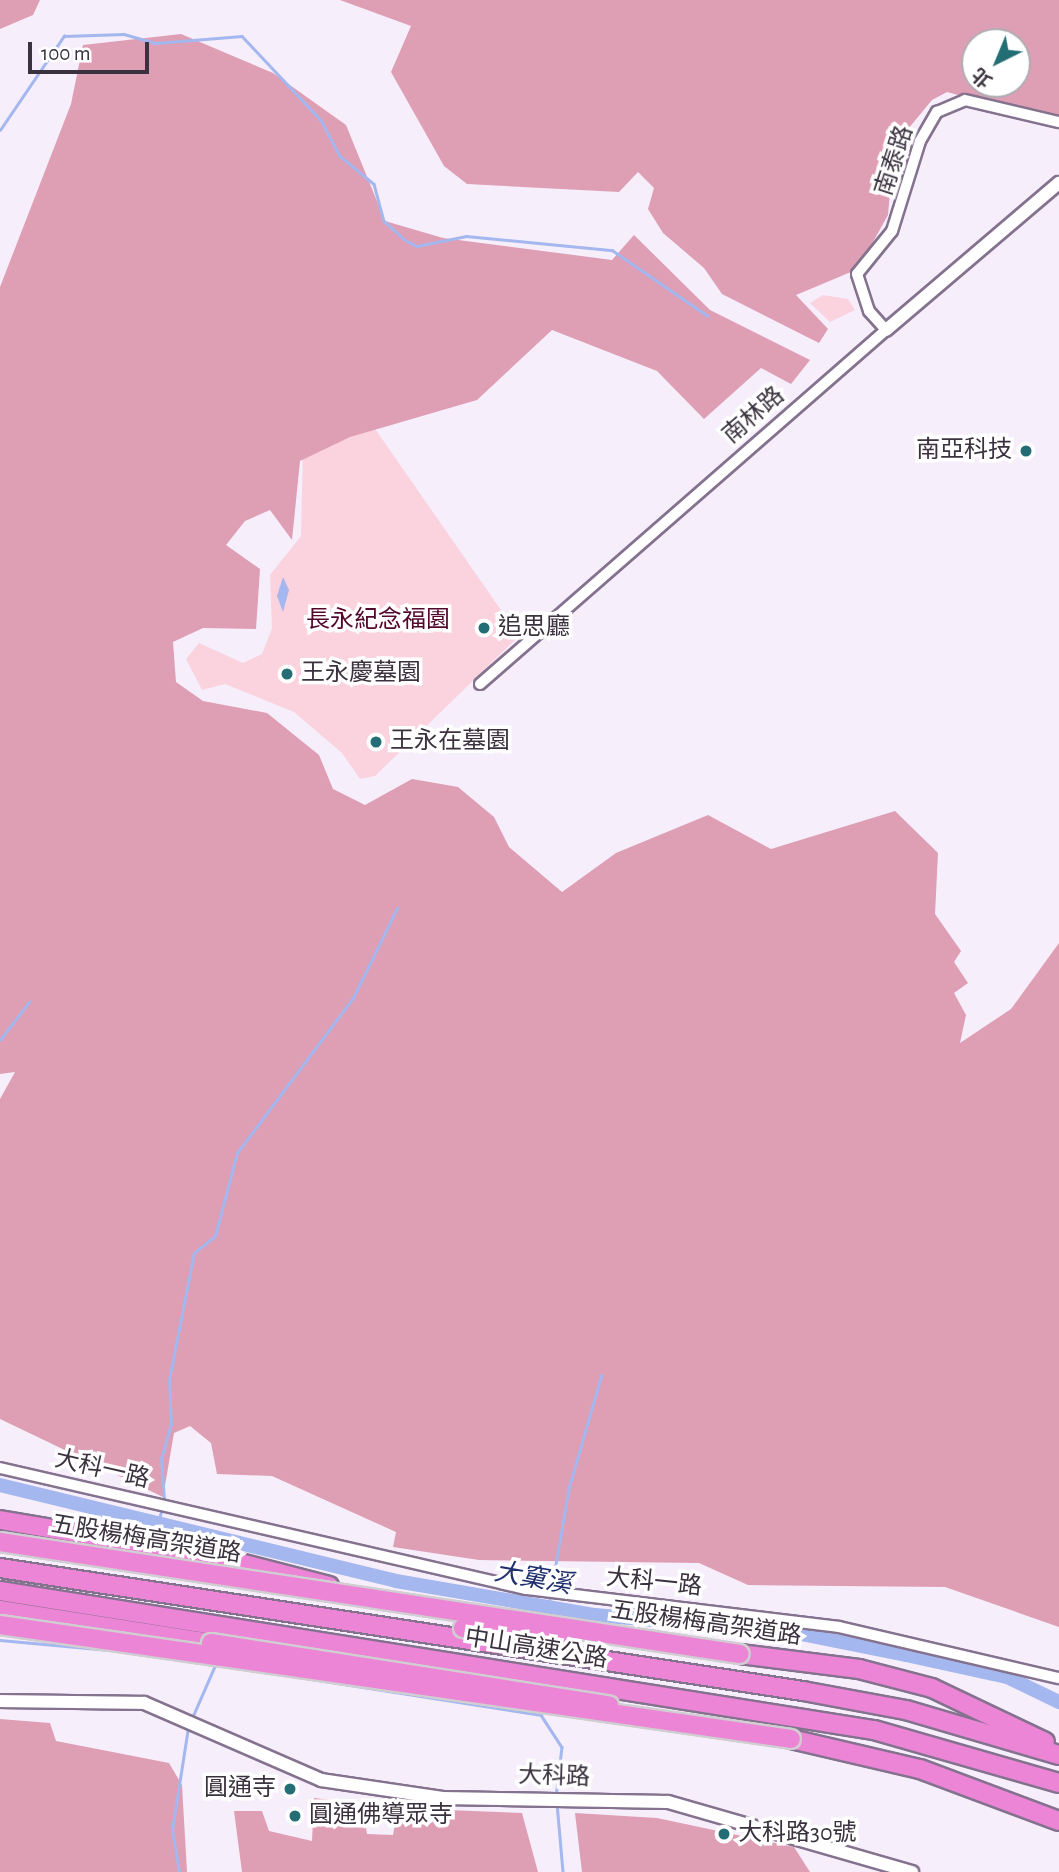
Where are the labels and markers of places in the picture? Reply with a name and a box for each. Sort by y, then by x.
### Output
place label: 南亞科技 [916,437,1012,465]
marker: 南亞科技 [1018,443,1034,459]
place label: 追思廳 [498,614,570,642]
marker: 追思廳 [476,620,492,636]
place label: 王永慶墓園 [301,660,421,688]
marker: 王永慶墓園 [279,666,295,682]
place label: 王永在墓園 [390,728,510,756]
marker: 王永在墓園 [368,734,384,750]
place label: 圓通寺 [204,1775,276,1803]
marker: 圓通寺 [282,1781,298,1797]
place label: 圓通佛導眾寺 [309,1802,453,1830]
marker: 圓通佛導眾寺 [287,1808,303,1824]
place label: 大科路30號 [738,1820,857,1848]
marker: 大科路30號 [716,1826,732,1842]

